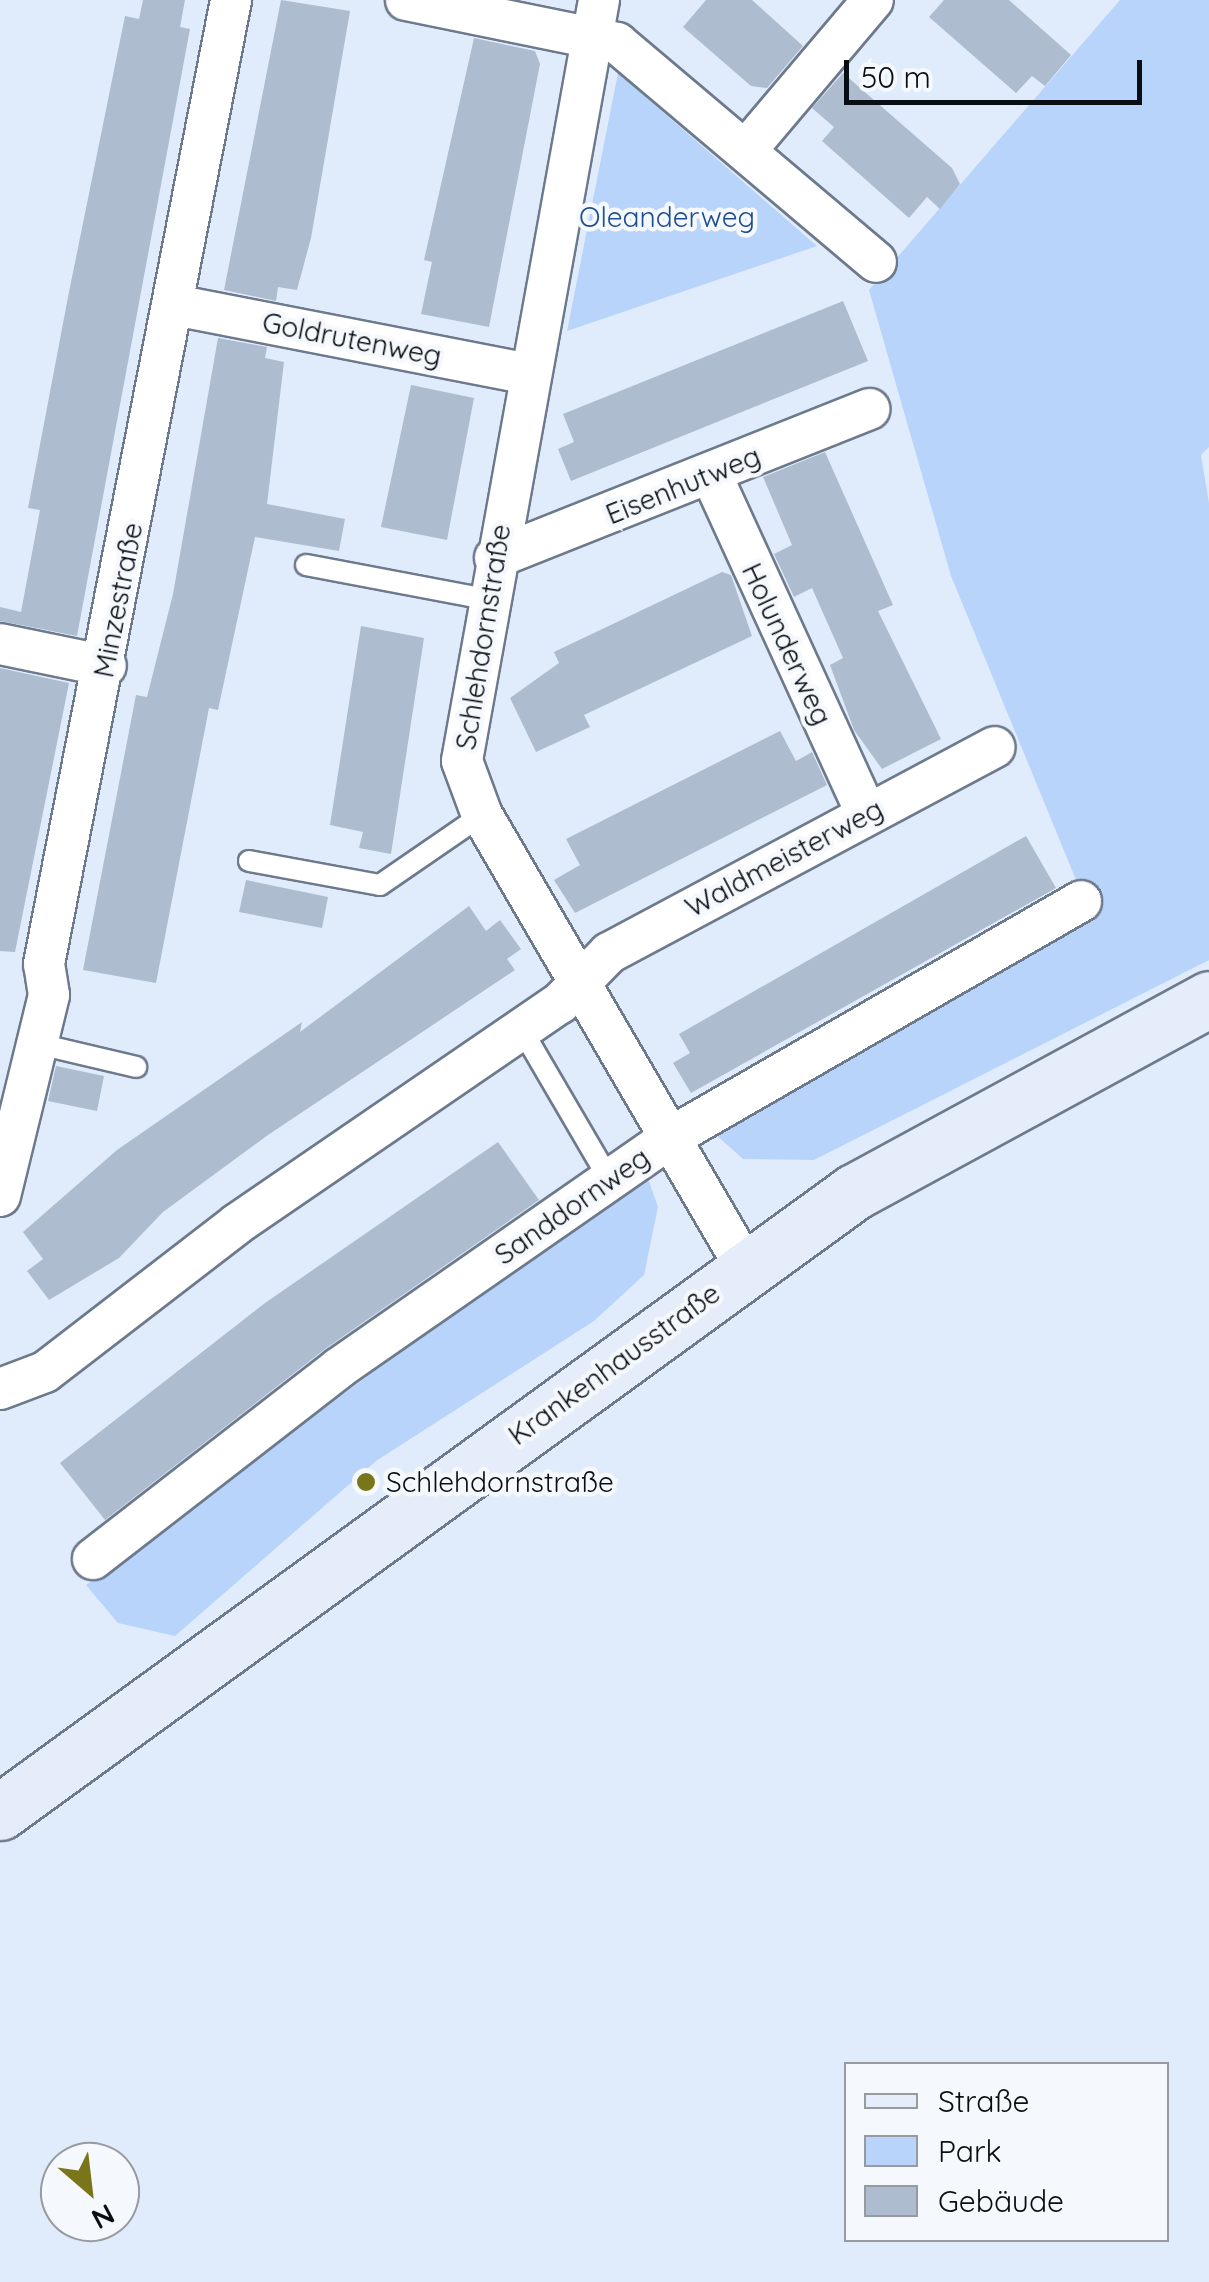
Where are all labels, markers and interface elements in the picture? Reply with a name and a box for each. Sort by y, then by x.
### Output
scale bar [849,40,1146,102]
text: 50 m [861,58,931,96]
park label: Oleanderweg [579,200,755,234]
street label: Goldrutenweg [260,305,444,373]
street label: Eisenhutweg [601,439,765,531]
street label: Minzestraße [87,520,149,680]
street label: Schlehdornstraße [449,522,517,752]
street label: Holunderweg [735,558,839,730]
street label: Waldmeisterweg [679,792,889,924]
street label: Sanddornweg [488,1140,656,1272]
street label: Krankenhausstraße [502,1276,726,1452]
place label: Schlehdornstraße [386,1465,614,1499]
marker: Schlehdornstraße [355,1471,377,1493]
legend [844,2062,1169,2242]
text: Straße [938,2082,1030,2120]
text: Park [938,2132,1002,2170]
north arrow [40,2142,140,2242]
text: Gebäude [938,2182,1064,2220]
text: N [86,2197,121,2237]

